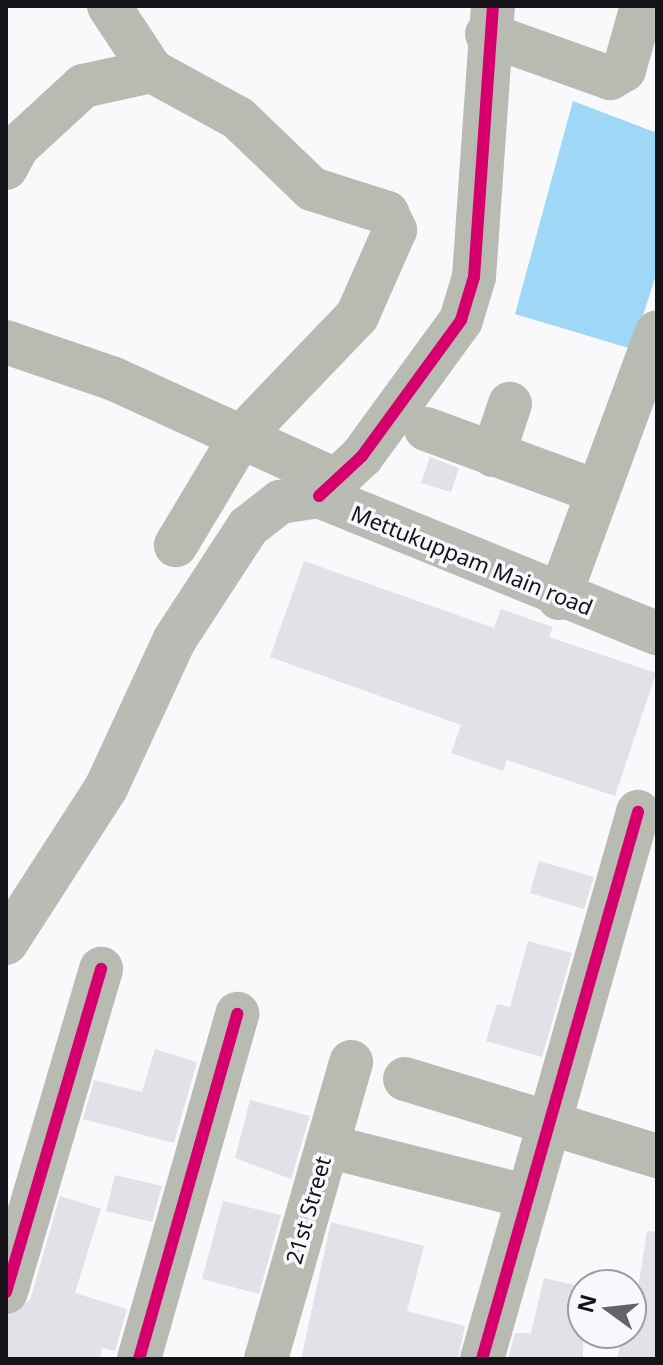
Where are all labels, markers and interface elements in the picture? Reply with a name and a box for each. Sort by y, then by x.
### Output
street label: Mettukuppam Main road [347,499,597,621]
street label: 21st Street [280,1153,336,1267]
north arrow [567,1269,647,1349]
text: N [569,1291,603,1316]

